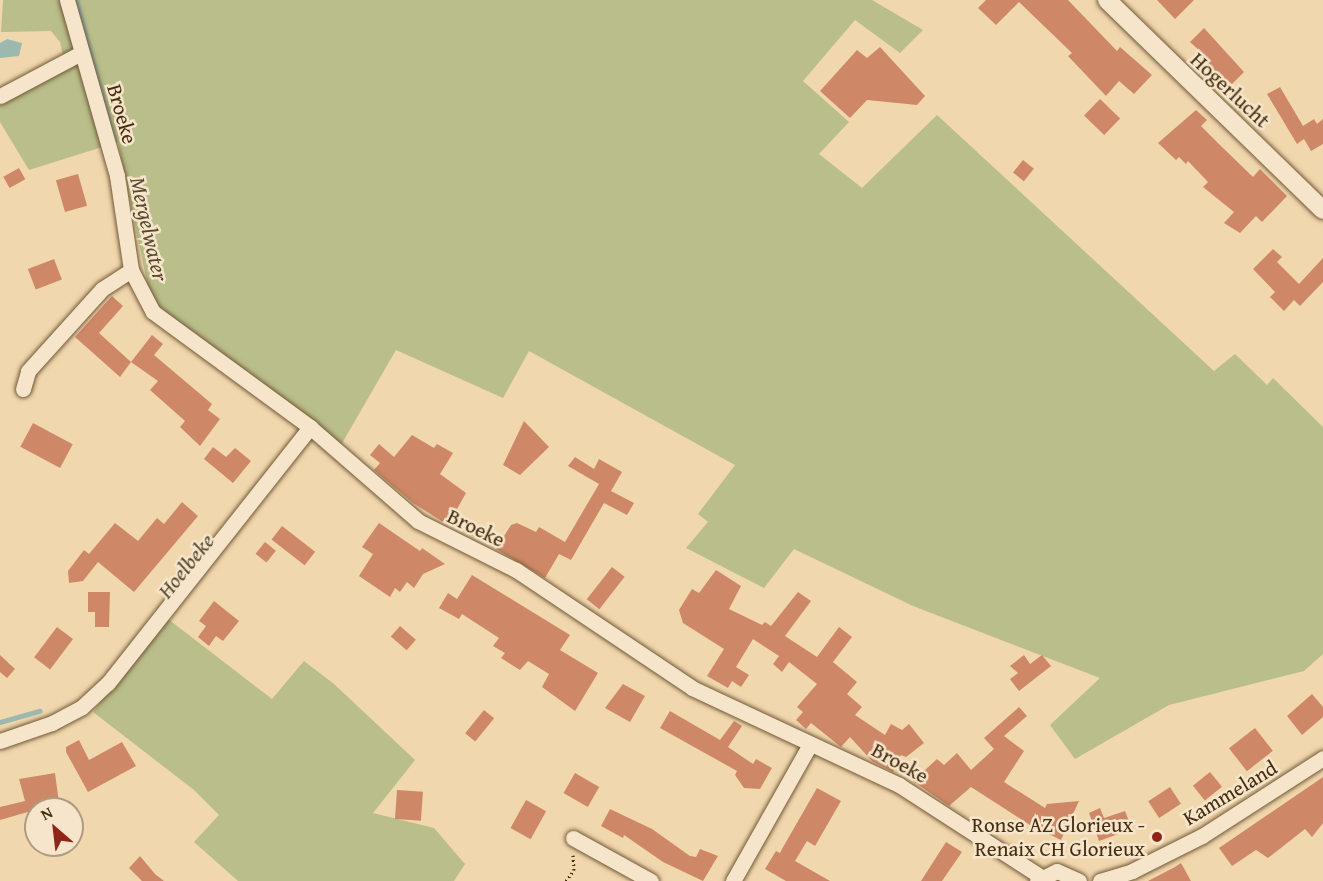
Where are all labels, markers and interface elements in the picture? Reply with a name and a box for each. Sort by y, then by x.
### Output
street label: Hogerlucht [1185,47,1275,133]
street label: Broeke [101,81,143,147]
water label: Mergelwater [124,174,174,284]
street label: Broeke [443,503,509,553]
water label: Hoelbeke [152,528,220,604]
street label: Broeke [867,737,933,789]
street label: Kammeland [1178,755,1282,831]
north arrow [24,797,84,857]
text: N [36,800,57,826]
place label: Ronse AZ Glorieux - Renaix CH Glorieux [972,812,1145,862]
marker: Ronse AZ Glorieux - Renaix CH Glorieux [1150,830,1164,844]

